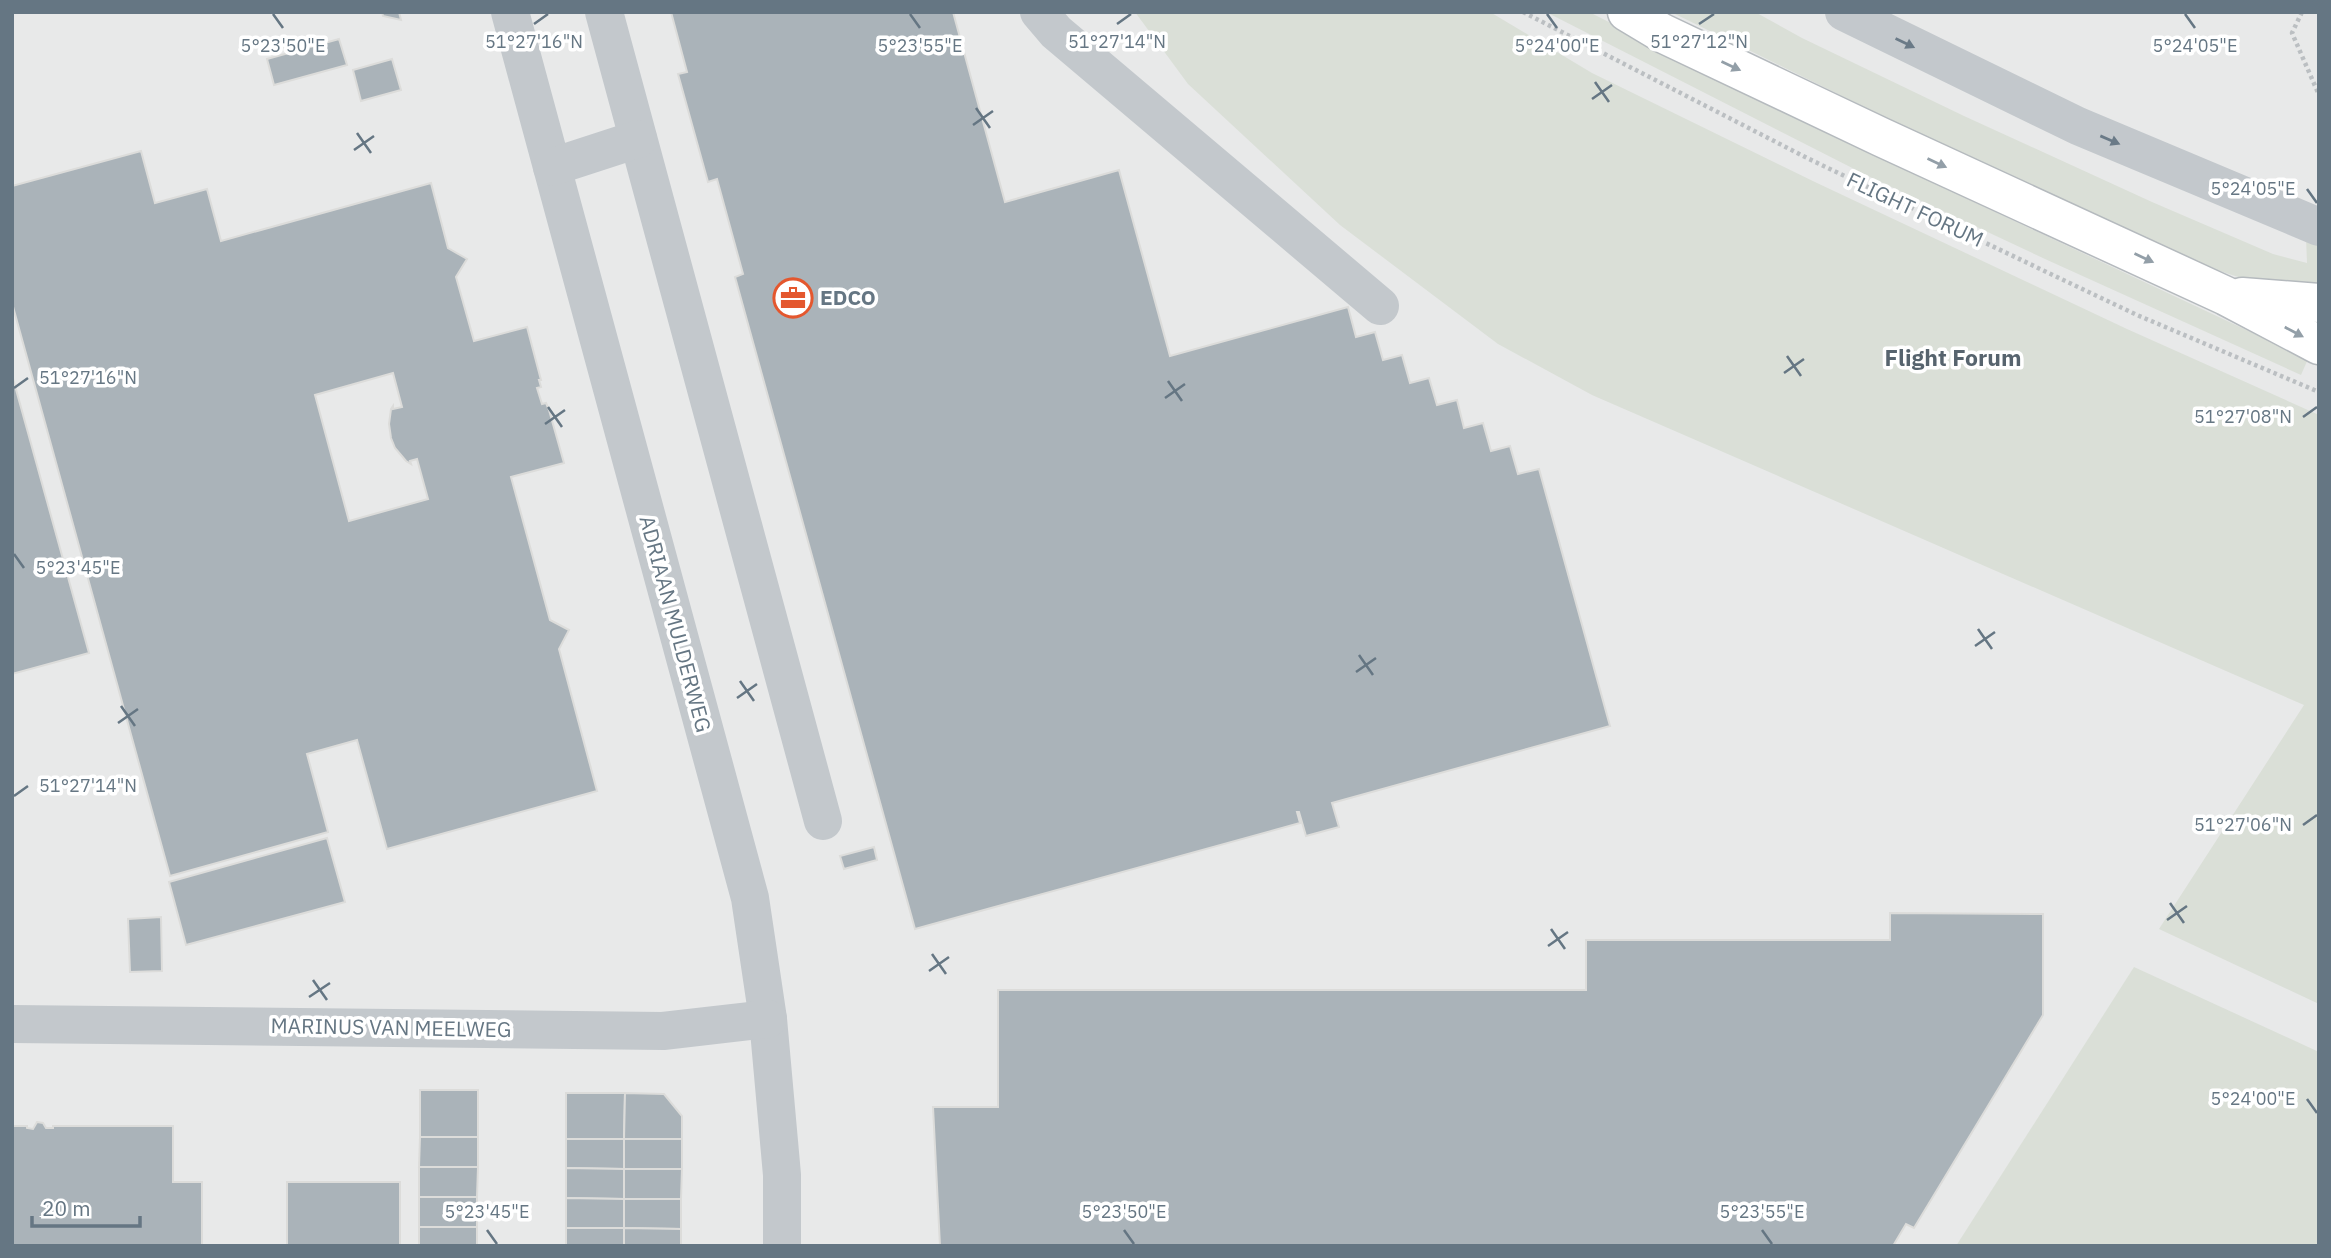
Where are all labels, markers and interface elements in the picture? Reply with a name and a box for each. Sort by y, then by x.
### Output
text: 51°27'16"N [485,30,583,53]
text: 51°27'14"N [1068,30,1166,53]
text: 51°27'12"N [1650,30,1748,53]
text: 5°23'50"E [241,34,325,57]
text: 5°23'55"E [878,34,962,57]
text: 5°24'00"E [1515,34,1599,57]
text: 5°24'05"E [2153,34,2237,57]
one-way arrow [1895,37,1915,48]
one-way arrow [1721,60,1741,72]
one-way arrow [2100,134,2121,145]
one-way arrow [1927,157,1947,169]
street label: FLIGHT FORUM [1843,165,1988,253]
text: 5°24'05"E [2211,177,2295,200]
one-way arrow [2134,252,2154,264]
office icon: EDCO [772,277,814,319]
place label: EDCO [820,283,876,311]
one-way arrow [2284,326,2304,338]
district label: Flight Forum [1885,342,2021,372]
text: 51°27'16"N [39,366,137,389]
text: 51°27'08"N [2194,405,2292,428]
street label: ADRIAAN MULDERWEG [634,512,718,735]
text: 5°23'45"E [36,556,120,579]
text: 51°27'14"N [39,774,137,797]
text: 51°27'06"N [2194,813,2292,836]
street label: MARINUS VAN MEELWEG [270,1011,512,1043]
text: 5°24'00"E [2211,1087,2295,1110]
scale bar [32,1184,140,1228]
text: 20 m [42,1194,91,1222]
text: 5°23'45"E [445,1200,529,1223]
text: 5°23'50"E [1082,1200,1166,1223]
text: 5°23'55"E [1720,1200,1804,1223]

